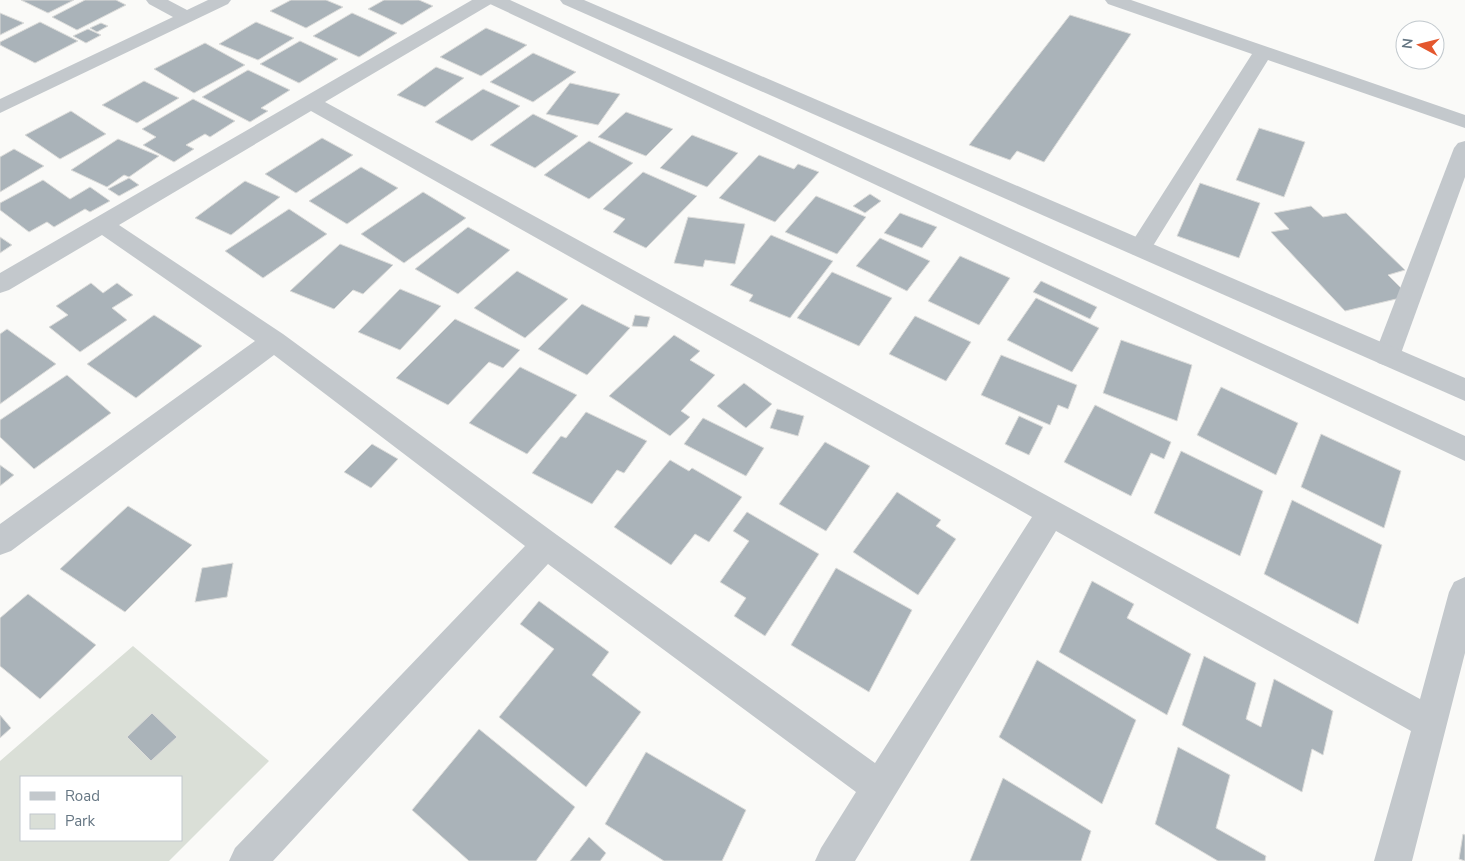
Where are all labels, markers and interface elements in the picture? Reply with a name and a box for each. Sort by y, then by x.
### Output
north arrow [1395,20,1445,70]
text: N [1398,37,1418,50]
legend [20,776,182,841]
text: Road [65,786,100,806]
text: Park [65,811,95,831]

